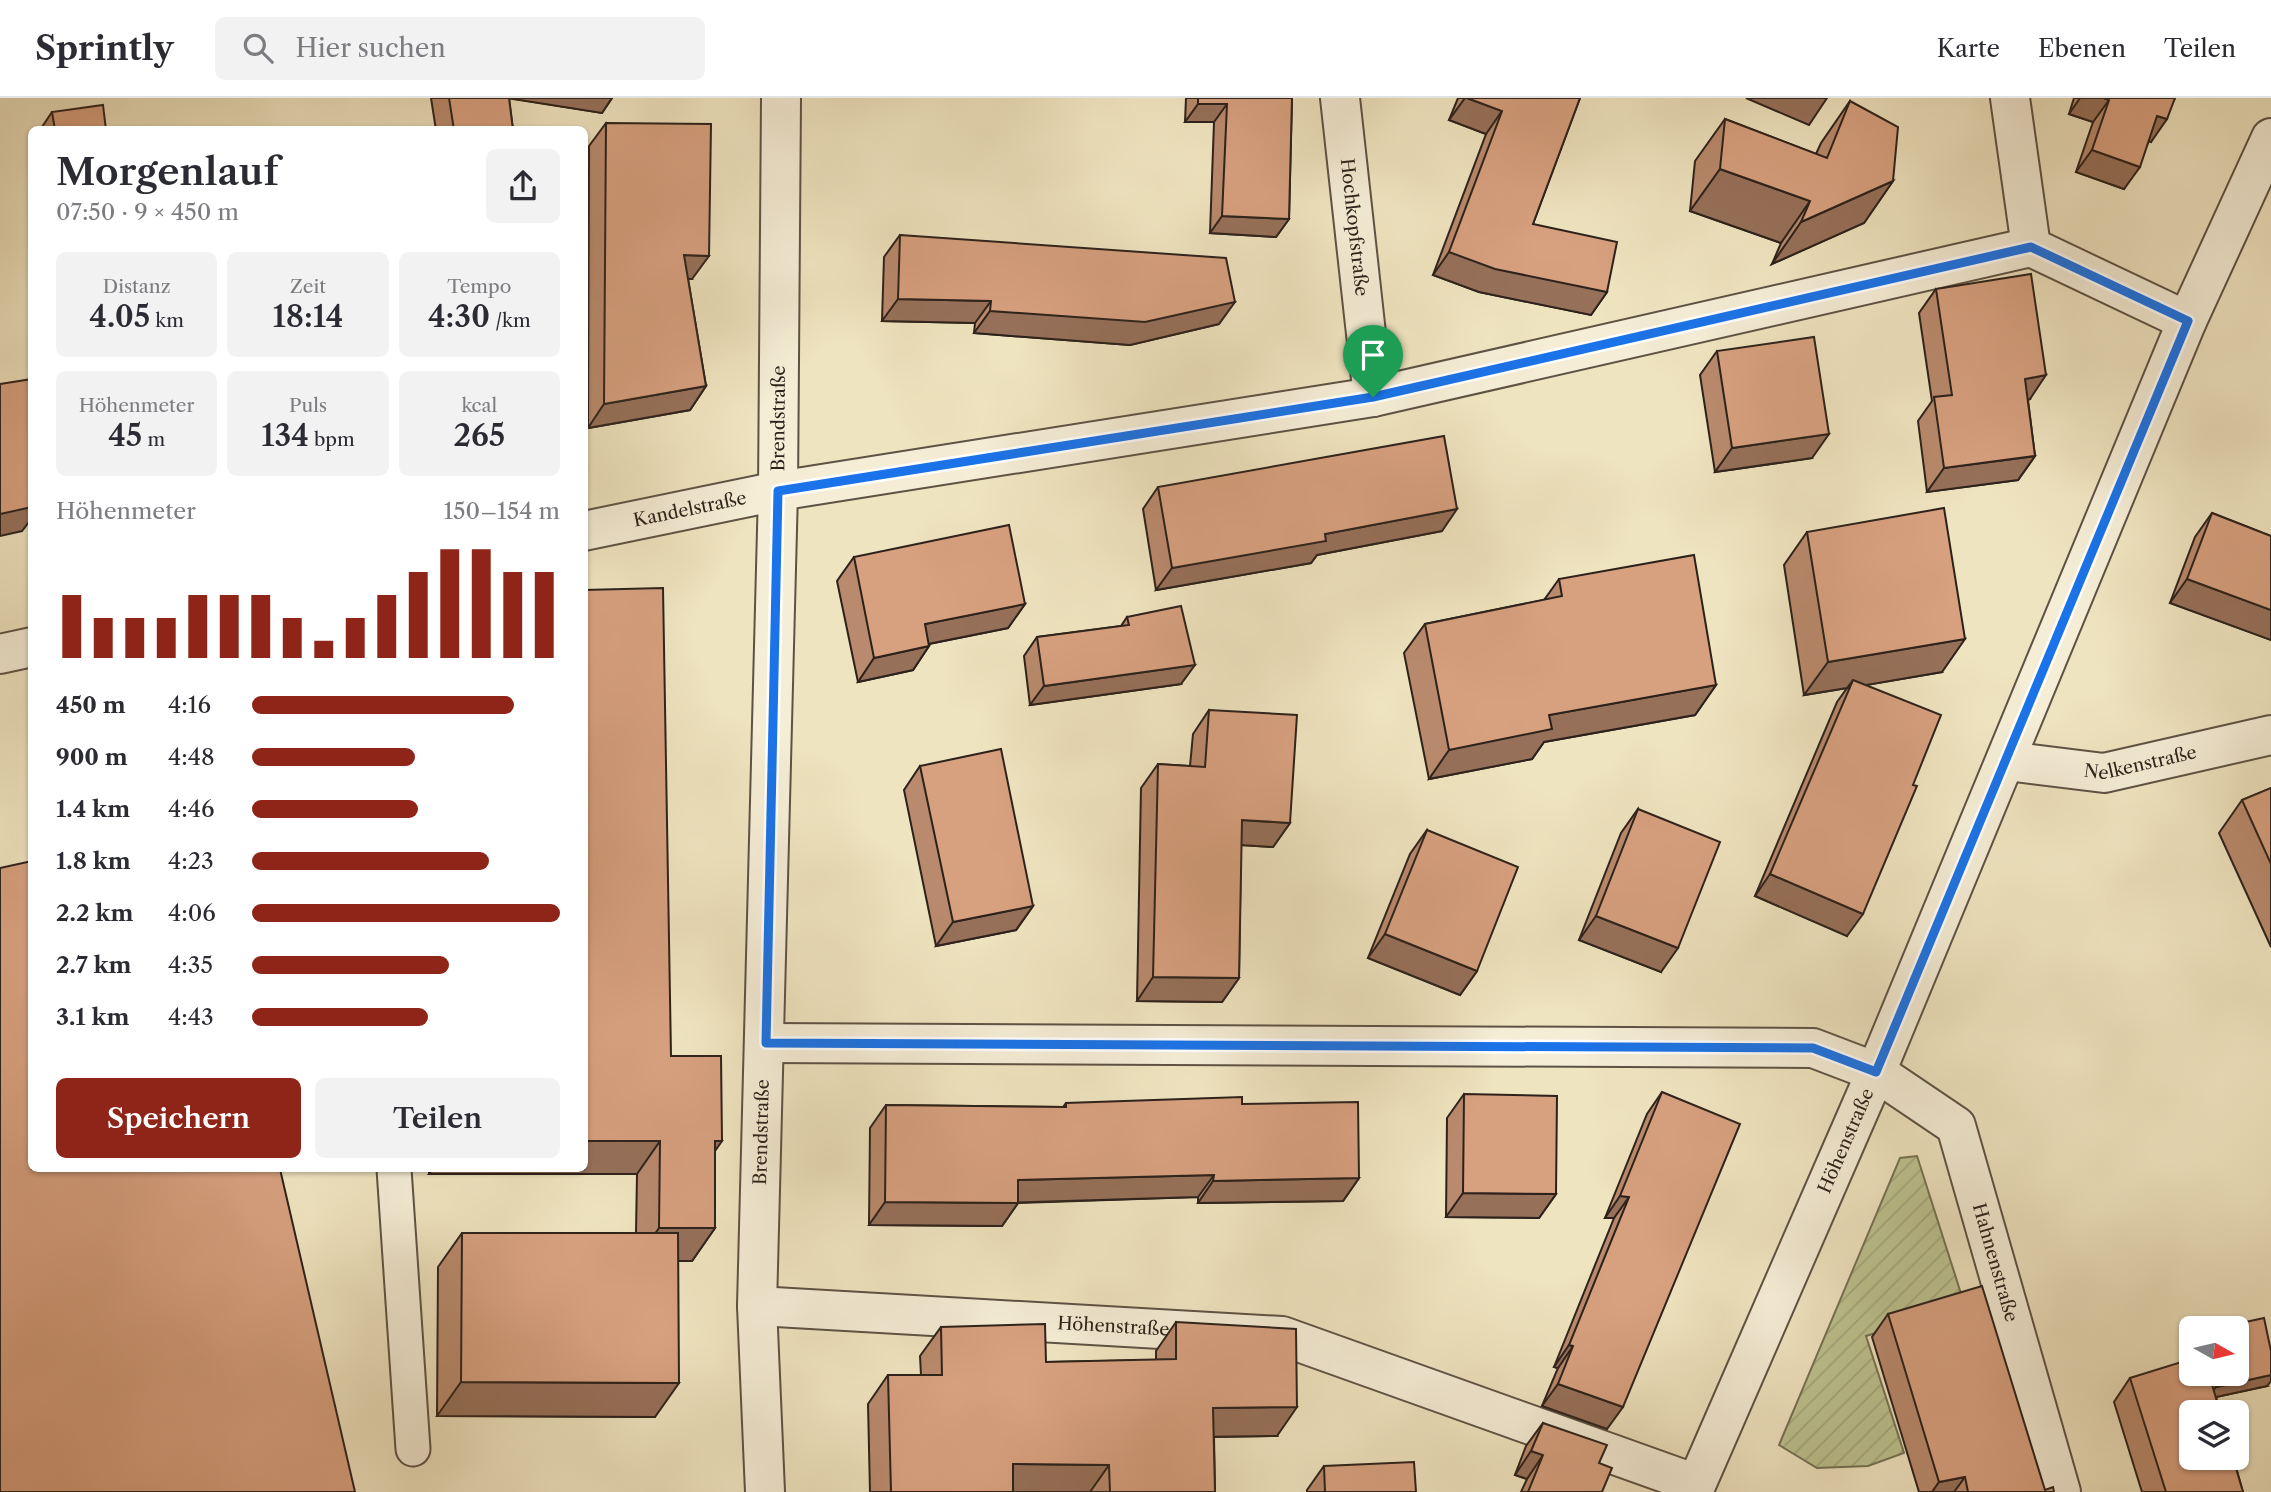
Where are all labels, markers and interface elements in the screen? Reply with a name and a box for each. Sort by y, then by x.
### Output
search box [215,17,705,80]
text: Sprintly [35,28,173,69]
icon: search [239,29,277,67]
text: Hier suchen [295,32,446,64]
text: Karte [1937,34,2000,63]
text: Ebenen [2038,34,2126,63]
text: Teilen [2164,34,2236,63]
text: Morgenlauf [56,148,279,195]
button: share [486,149,560,223]
street label: Hochkopfstraße [1336,157,1373,297]
text: 07:50 · 9 × 450 m [56,198,239,226]
text: Distanz [103,275,171,298]
text: Zeit [290,275,326,298]
text: Tempo [447,275,511,298]
text: 4.05 [89,298,150,335]
text: 18:14 [272,298,344,335]
text: 4:30 [428,298,490,335]
text: km [150,309,184,332]
text: /km [490,309,531,332]
pin [1343,325,1403,397]
icon: arrive [1354,336,1392,374]
street label: Brendstraße [767,365,790,471]
text: Höhenmeter [79,394,194,417]
text: Puls [289,394,327,417]
text: kcal [461,394,497,417]
text: 45 [108,417,142,454]
text: 134 [261,417,309,454]
text: 265 [453,417,505,454]
text: m [142,428,165,451]
text: bpm [309,428,355,451]
street label: Kandelstraße [631,487,748,532]
text: Höhenmeter [56,497,196,525]
text: 150–154 m [443,497,560,525]
text: 450 m [56,691,126,719]
text: 4:16 [168,691,211,719]
street label: Nelkenstraße [2083,741,2199,784]
text: 900 m [56,743,128,771]
text: 4:48 [168,743,215,771]
text: 1.4 km [56,795,130,823]
text: 4:46 [168,795,215,823]
text: 1.8 km [56,847,131,875]
text: 4:23 [168,847,214,875]
text: 2.2 km [56,899,133,927]
text: 4:06 [168,899,216,927]
text: 2.7 km [56,951,132,979]
text: 4:35 [168,951,213,979]
text: 3.1 km [56,1003,130,1031]
text: 4:43 [168,1003,214,1031]
button: Speichern [56,1078,301,1158]
button: Teilen [315,1078,560,1158]
street label: Brendstraße [749,1079,774,1185]
street label: Höhenstraße [1813,1085,1879,1197]
street label: Hahnenstraße [1968,1201,2023,1324]
street label: Höhenstraße [1057,1312,1170,1341]
north arrow [2179,1316,2249,1386]
map controls [2179,1316,2249,1470]
button: layers [2179,1400,2249,1470]

